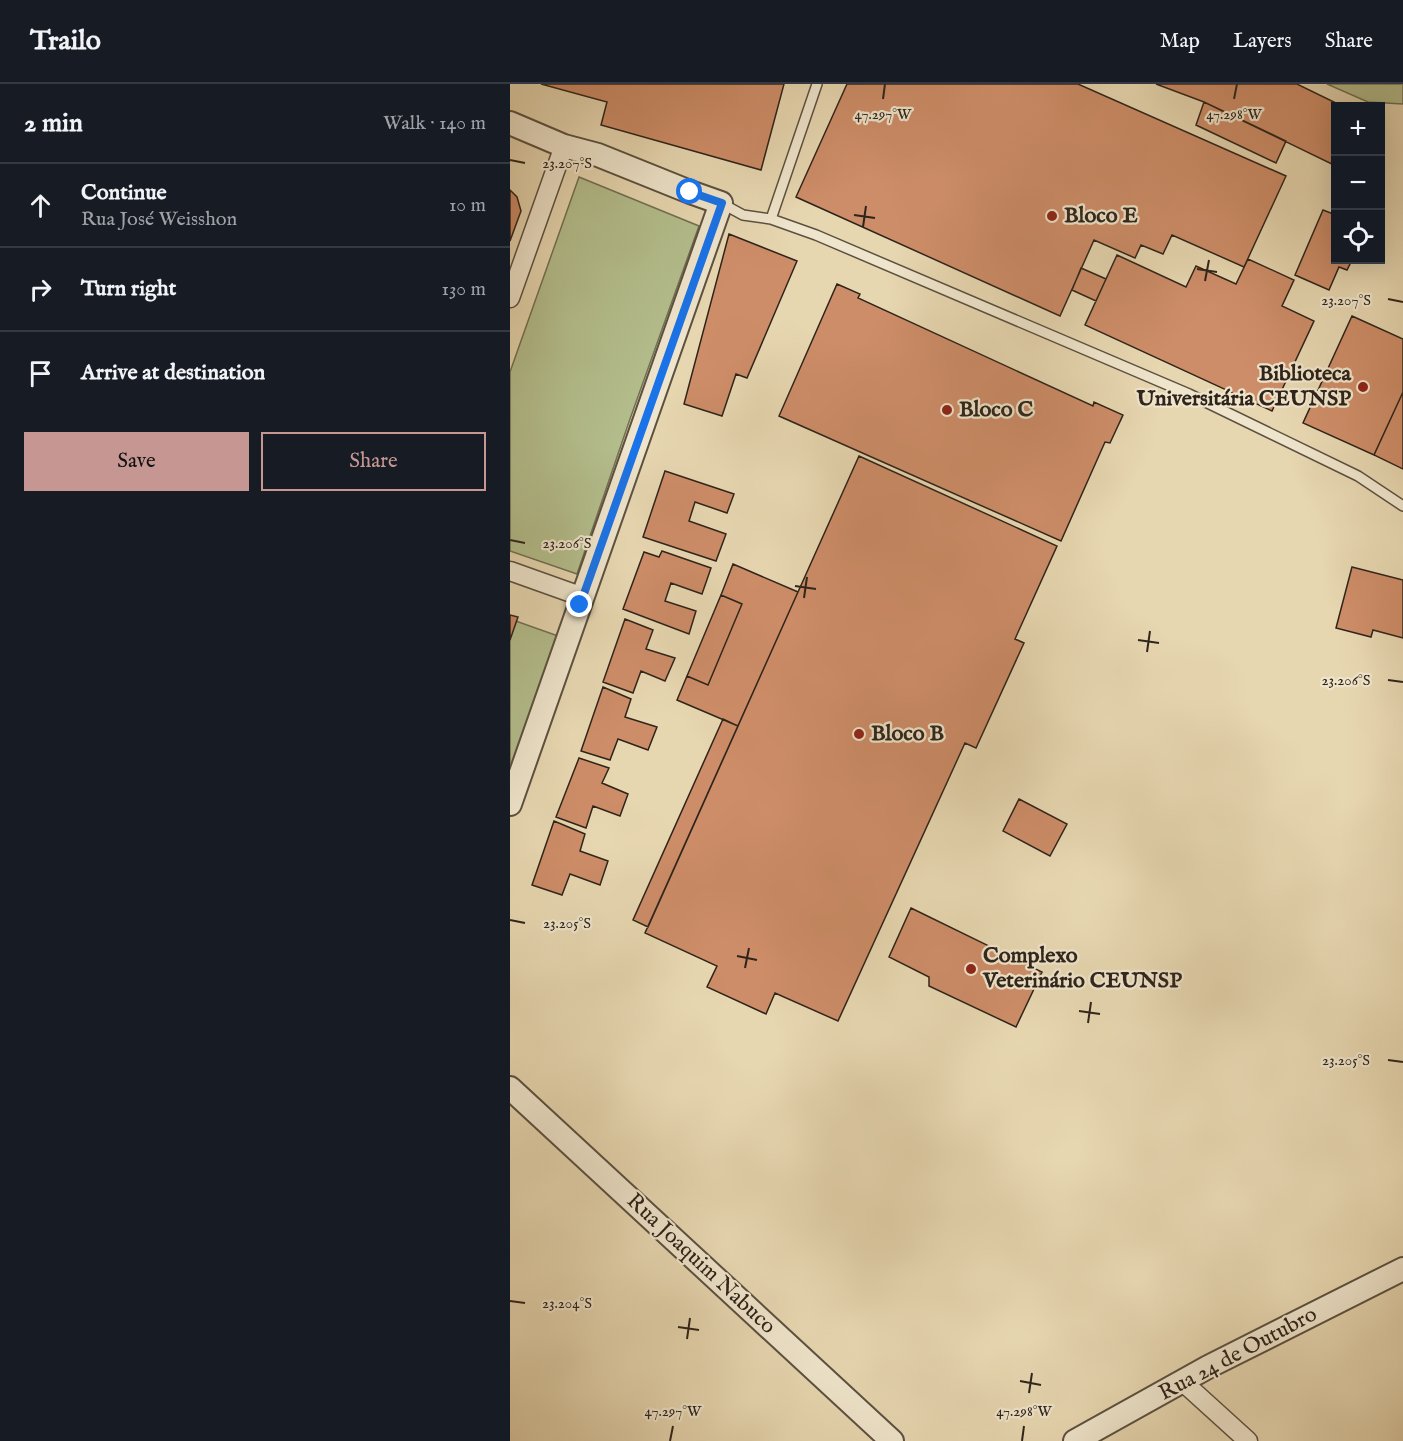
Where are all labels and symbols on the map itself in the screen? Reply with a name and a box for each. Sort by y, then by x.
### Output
text: 47.297°W [855,105,912,124]
text: 47.298°W [1206,105,1263,124]
text: 23.207°S [542,154,592,173]
route start [676,178,702,204]
place label: Bloco E [1064,202,1138,230]
marker: Bloco E [1045,209,1059,223]
text: 23.207°S [1321,291,1371,310]
place label: Biblioteca Universitária CEUNSP [1136,360,1351,413]
marker: Biblioteca Universitária CEUNSP [1356,380,1370,394]
place label: Bloco C [959,396,1033,424]
marker: Bloco C [940,403,954,417]
text: 23.206°S [542,534,592,553]
route end [566,591,592,617]
text: 23.206°S [1321,671,1371,690]
place label: Bloco B [871,720,944,748]
marker: Bloco B [852,727,866,741]
text: 23.205°S [543,914,591,933]
place label: Complexo Veterinário CEUNSP [982,942,1182,995]
marker: Complexo Veterinário CEUNSP [964,962,978,976]
text: 23.205°S [1322,1051,1370,1070]
street label: Rua Joaquim Nabuco [620,1187,782,1341]
text: 23.204°S [542,1294,592,1313]
street label: Rua 24 de Outubro [1154,1300,1322,1407]
text: 47.297°W [645,1402,702,1421]
text: 47.298°W [996,1402,1053,1421]

